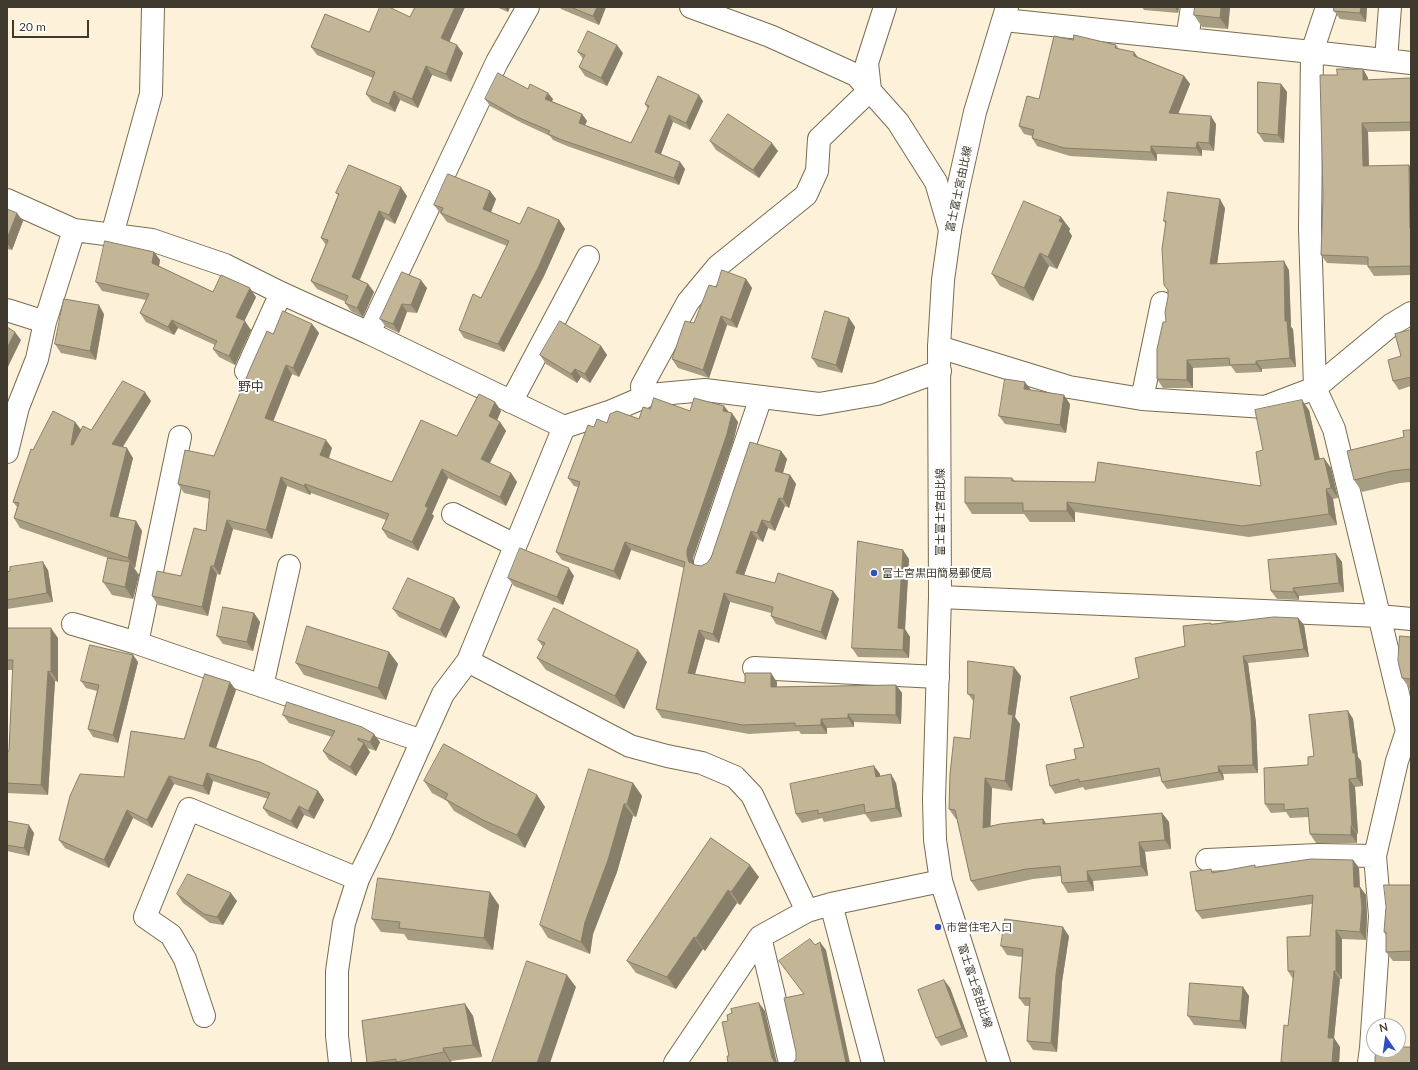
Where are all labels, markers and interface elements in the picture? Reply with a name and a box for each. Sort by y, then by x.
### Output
scale bar [14,12,91,38]
text: 20 m [19,19,46,34]
street label: 富士富士宮由比線 [943,145,975,233]
district label: 野中 [238,379,264,395]
street label: 富士富士宮由比線 [933,468,947,556]
place label: 富士宮黒田簡易郵便局 [882,566,992,580]
marker: 富士宮黒田簡易郵便局 [869,568,879,578]
place label: 市営住宅入口 [946,920,1012,934]
marker: 市営住宅入口 [933,922,943,932]
street label: 富士富士宮由比線 [955,942,995,1030]
north arrow [1366,1018,1406,1058]
text: N [1378,1020,1389,1034]

